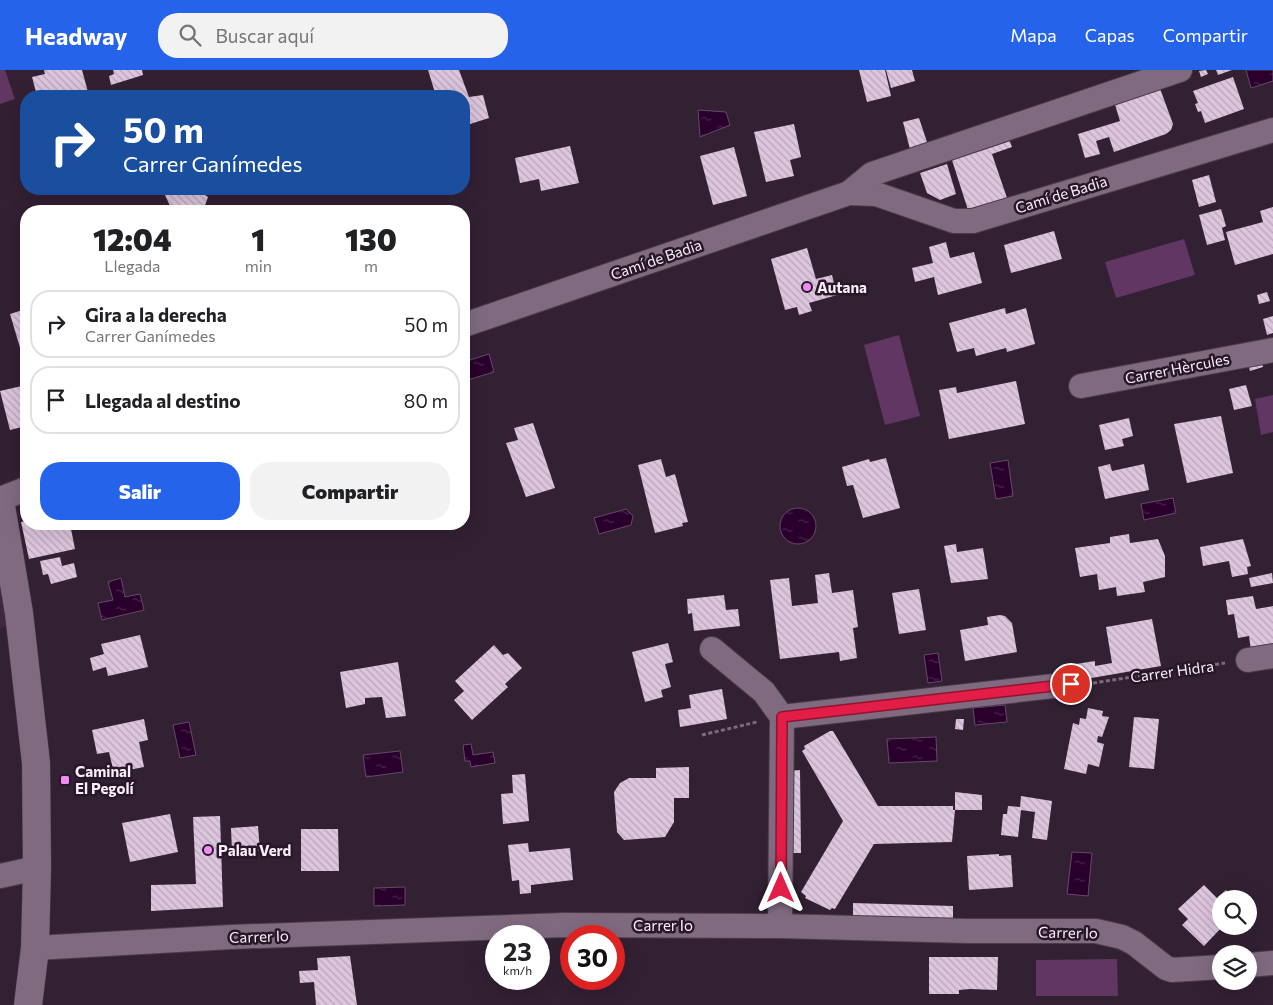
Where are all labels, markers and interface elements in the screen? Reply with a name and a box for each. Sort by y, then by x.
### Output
search box [158,13,508,58]
text: Headway [25,21,128,50]
icon: search [176,21,204,49]
text: Buscar aquí [216,24,314,47]
text: Mapa [1010,24,1057,46]
text: Capas [1085,24,1135,46]
text: Compartir [1163,24,1248,46]
text: 50 m [123,107,204,150]
icon: right [40,110,105,175]
text: Carrer Ganímedes [123,150,302,177]
street label: Camí de Badia [1013,171,1109,217]
text: 12:04 [93,220,172,257]
text: 1 [251,220,265,257]
text: 130 [345,220,397,257]
street label: Camí de Badia [608,235,704,283]
text: Llegada [104,256,160,275]
text: min [245,256,272,275]
text: m [364,256,378,275]
place label: Autana [817,278,867,296]
marker: Autana [801,281,813,293]
text: Gira a la derecha [85,303,227,326]
icon: right [42,310,70,338]
text: 50 m [404,313,448,336]
text: Carrer Ganímedes [85,326,215,345]
street label: Carrer Hèrcules [1123,349,1231,387]
icon: arrive [42,386,70,414]
text: Llegada al destino [85,389,241,412]
text: 80 m [404,389,448,412]
button: Salir [40,462,240,520]
button: Compartir [250,462,450,520]
street label: Carrer Hidra [1129,656,1215,686]
pin [1050,663,1092,705]
icon: arrive [1057,670,1085,698]
place label: Caminal El Pegolí [75,762,134,797]
marker: Caminal El Pegolí [59,774,71,786]
place label: Palau Verd [218,841,291,859]
marker: Palau Verd [202,844,214,856]
position arrow [754,861,806,913]
map controls [1212,890,1257,990]
button: search [1212,890,1257,935]
street label: Carrer Io [633,916,693,934]
street label: Carrer Io [1038,922,1098,942]
speed limit sign: 30 [560,925,625,990]
street label: Carrer Io [229,926,289,946]
text: 23 [503,936,532,966]
button: layers [1212,945,1257,990]
text: km/h [503,963,532,977]

